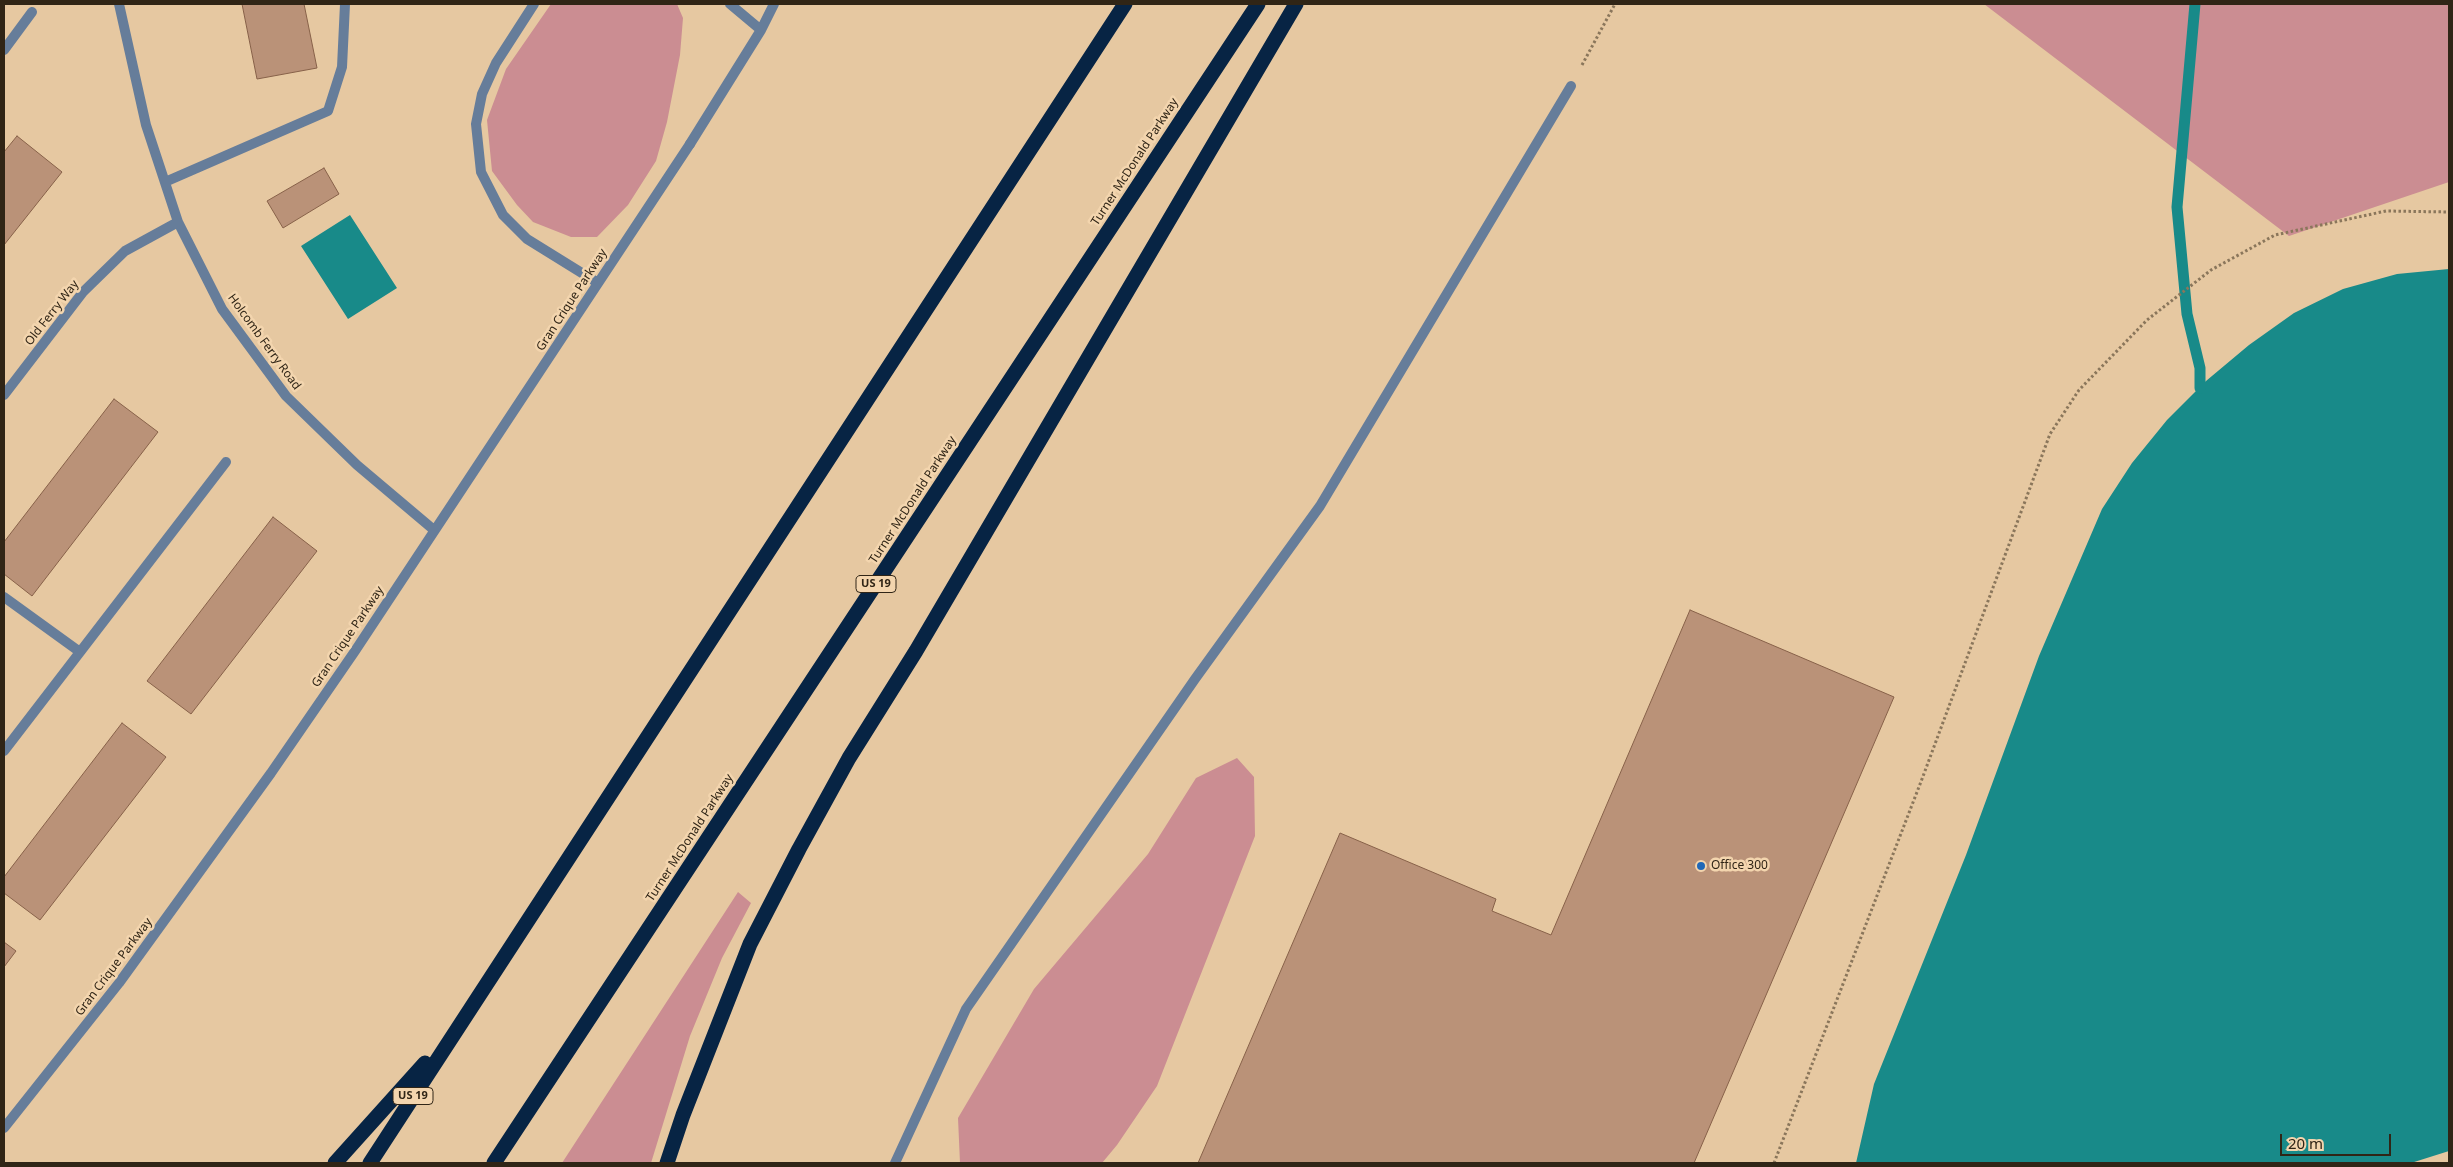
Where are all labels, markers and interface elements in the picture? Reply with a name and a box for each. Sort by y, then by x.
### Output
street label: Turner McDonald Parkway [1088,96,1182,228]
street label: Gran Crique Parkway [534,246,610,354]
street label: Old Ferry Way [22,277,82,349]
street label: Holcomb Ferry Road [224,291,304,393]
street label: Turner McDonald Parkway [866,434,960,566]
road number: US 19 [856,576,896,592]
street label: Gran Crique Parkway [309,584,387,690]
street label: Turner McDonald Parkway [643,772,737,904]
place label: Office 300 [1711,859,1768,873]
marker: Office 300 [1695,860,1707,872]
street label: Gran Crique Parkway [73,915,155,1019]
road number: US 19 [393,1088,433,1104]
scale bar [2283,1124,2394,1156]
text: 20 m [2288,1133,2323,1153]

